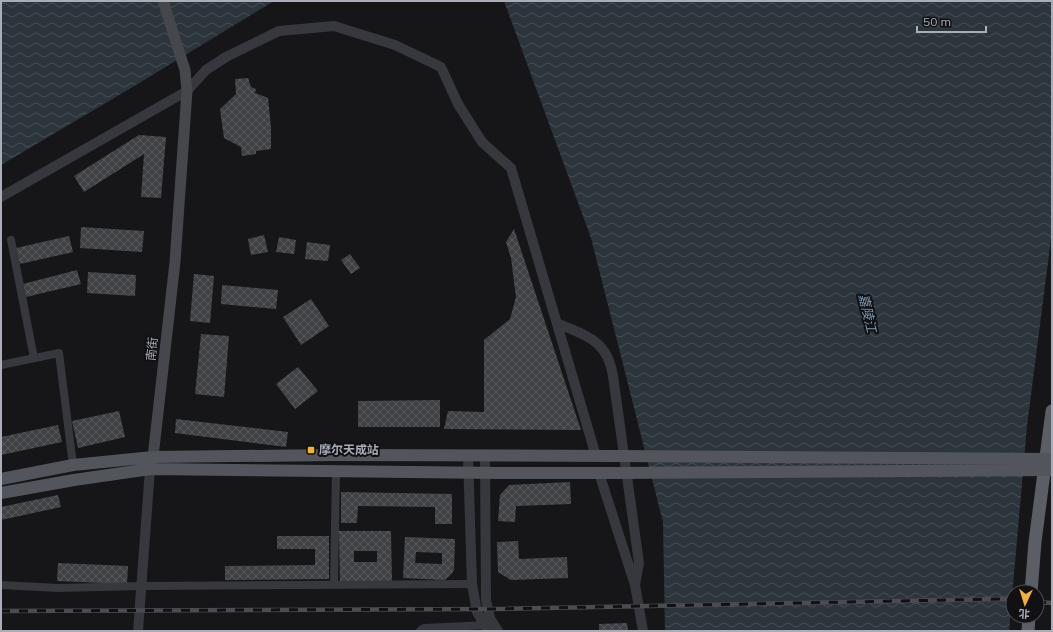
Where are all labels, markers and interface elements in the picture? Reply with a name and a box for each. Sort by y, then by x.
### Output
scale bar [917,8,986,34]
text: 50 m [923,14,951,29]
water label: 嘉陵江 [856,292,881,336]
street label: 南街 [143,336,160,362]
place label: 摩尔天成站 [319,442,379,457]
marker: 摩尔天成站 [306,445,316,455]
north arrow [1005,584,1045,624]
text: 北 [1018,607,1030,621]

